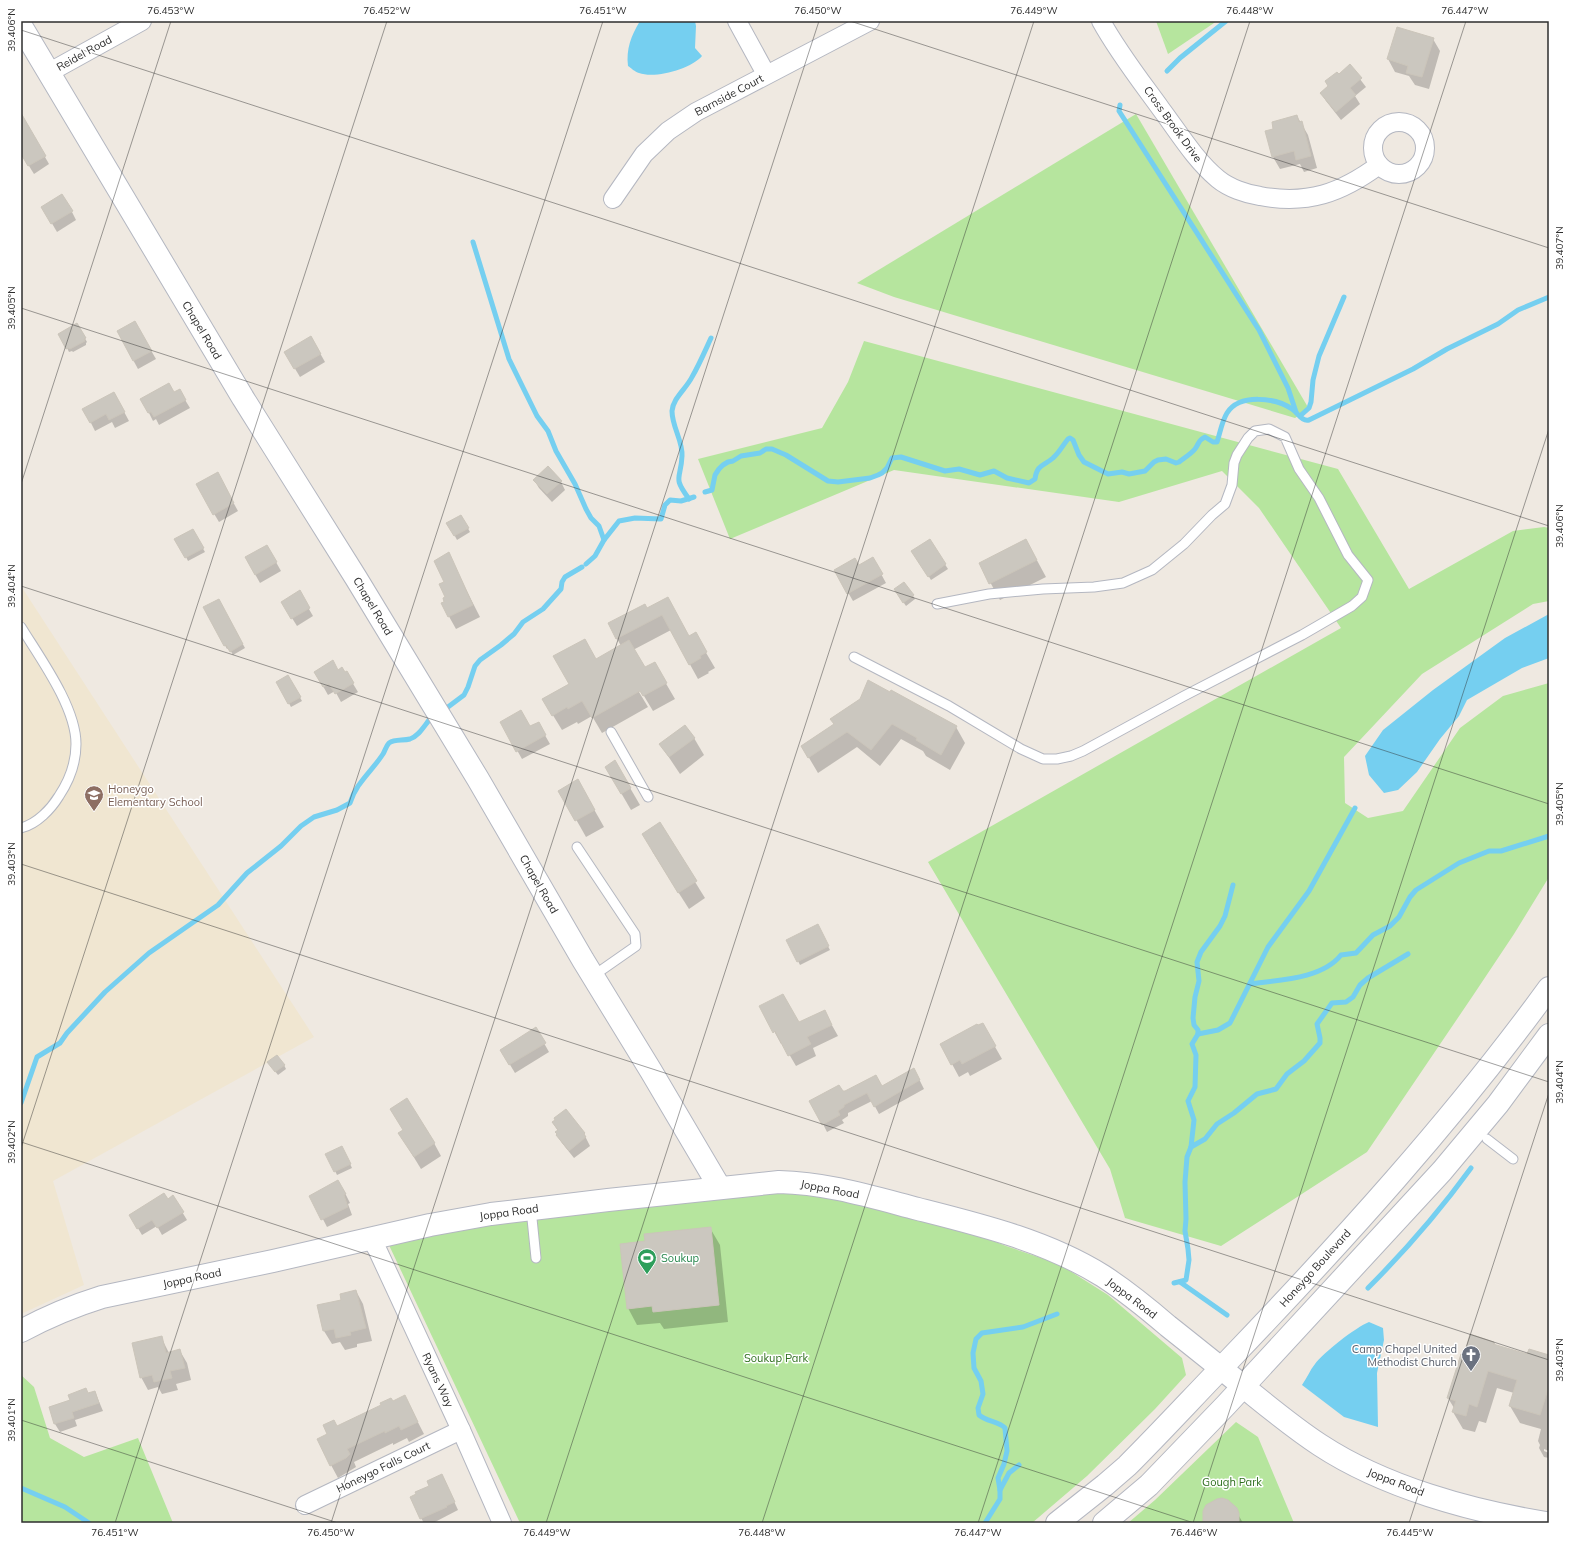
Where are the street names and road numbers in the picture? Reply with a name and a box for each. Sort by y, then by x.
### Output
street label: Reidel Road [54,32,114,74]
street label: Barnside Court [692,71,766,119]
street label: Cross Brook Drive [1141,83,1205,165]
street label: Chapel Road [179,298,225,362]
street label: Chapel Road [350,574,396,638]
street label: Chapel Road [517,852,561,916]
street label: Joppa Road [799,1176,861,1202]
street label: Joppa Road [479,1201,539,1223]
street label: Honeygo Boulevard [1276,1226,1354,1310]
street label: Joppa Road [161,1265,223,1291]
street label: Joppa Road [1104,1274,1160,1322]
street label: Ryans Way [419,1350,457,1410]
street label: Honeygo Falls Court [334,1438,432,1496]
street label: Joppa Road [1366,1465,1426,1499]

